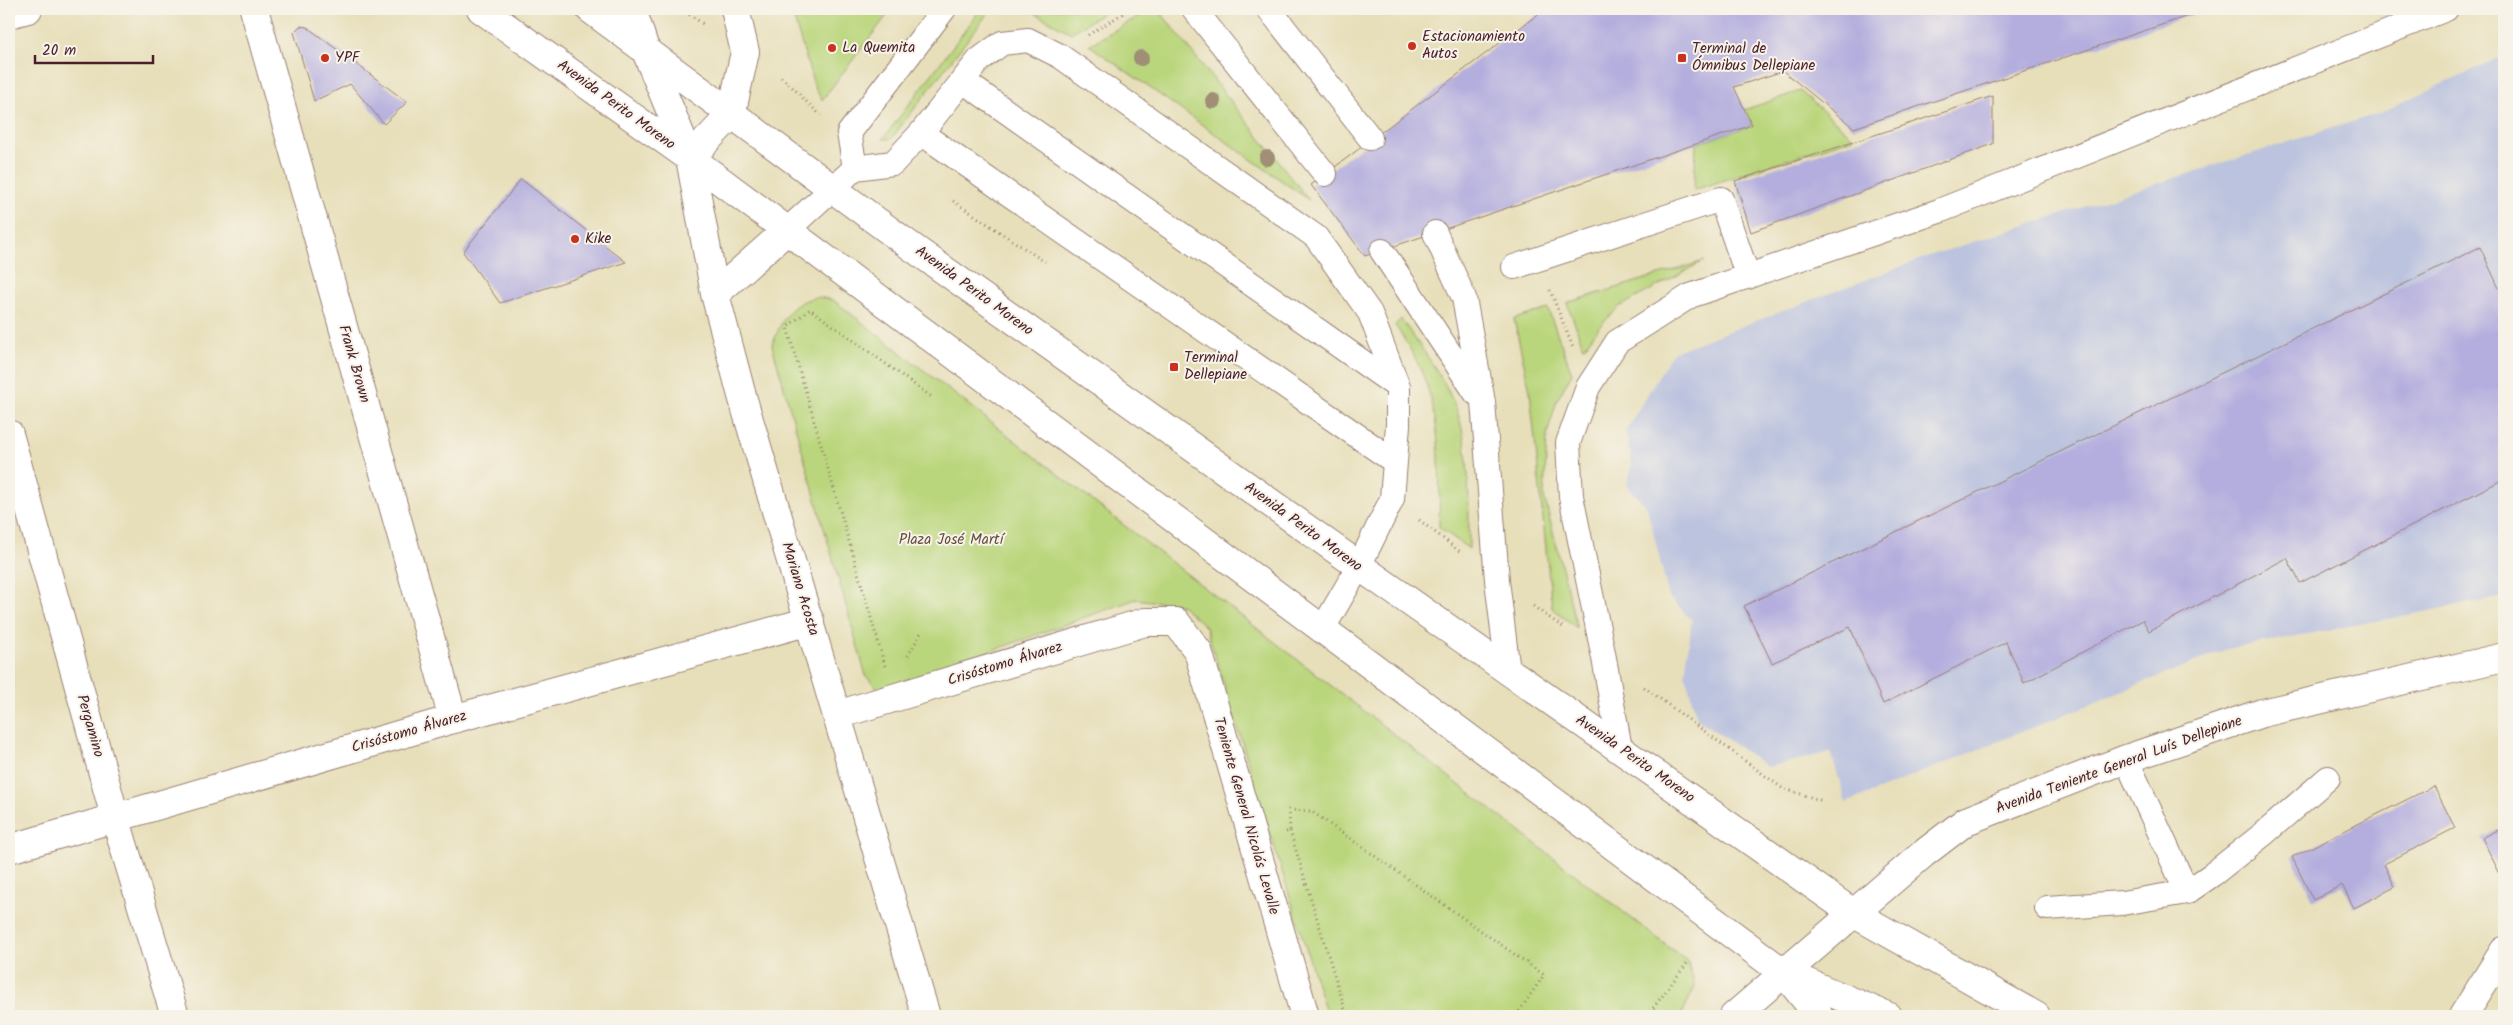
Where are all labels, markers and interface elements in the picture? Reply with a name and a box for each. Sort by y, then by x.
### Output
place label: Estacionamiento Autos [1422,25,1525,66]
scale bar [35,32,152,64]
place label: La Quemita [842,36,915,60]
place label: Terminal de Ómnibus Dellepiane [1692,37,1815,78]
text: 20 m [42,39,76,63]
marker: Estacionamiento Autos [1406,40,1418,52]
marker: La Quemita [826,42,838,54]
place label: YPF [335,46,361,70]
marker: YPF [319,52,331,64]
marker: Terminal de Ómnibus Dellepiane [1676,52,1688,64]
street label: Avenida Perito Moreno [552,54,680,156]
place label: Kike [585,227,611,251]
marker: Kike [569,233,581,245]
street label: Avenida Perito Moreno [910,240,1038,342]
street label: Frank Brown [331,322,377,406]
place label: Terminal Dellepiane [1184,346,1247,387]
marker: Terminal Dellepiane [1168,361,1180,373]
street label: Avenida Perito Moreno [1239,476,1367,578]
park label: Plaza José Martí [899,528,1006,552]
street label: Mariano Acosta [774,539,826,639]
street label: Crisóstomo Álvarez [945,635,1066,693]
street label: Pergamino [70,692,110,760]
street label: Crisóstomo Álvarez [349,704,470,760]
street label: Avenida Perito Moreno [1570,709,1700,810]
street label: Avenida Teniente General Luís Dellepiane [1992,709,2246,821]
street label: Teniente General Nicolás Levalle [1206,714,1286,918]

